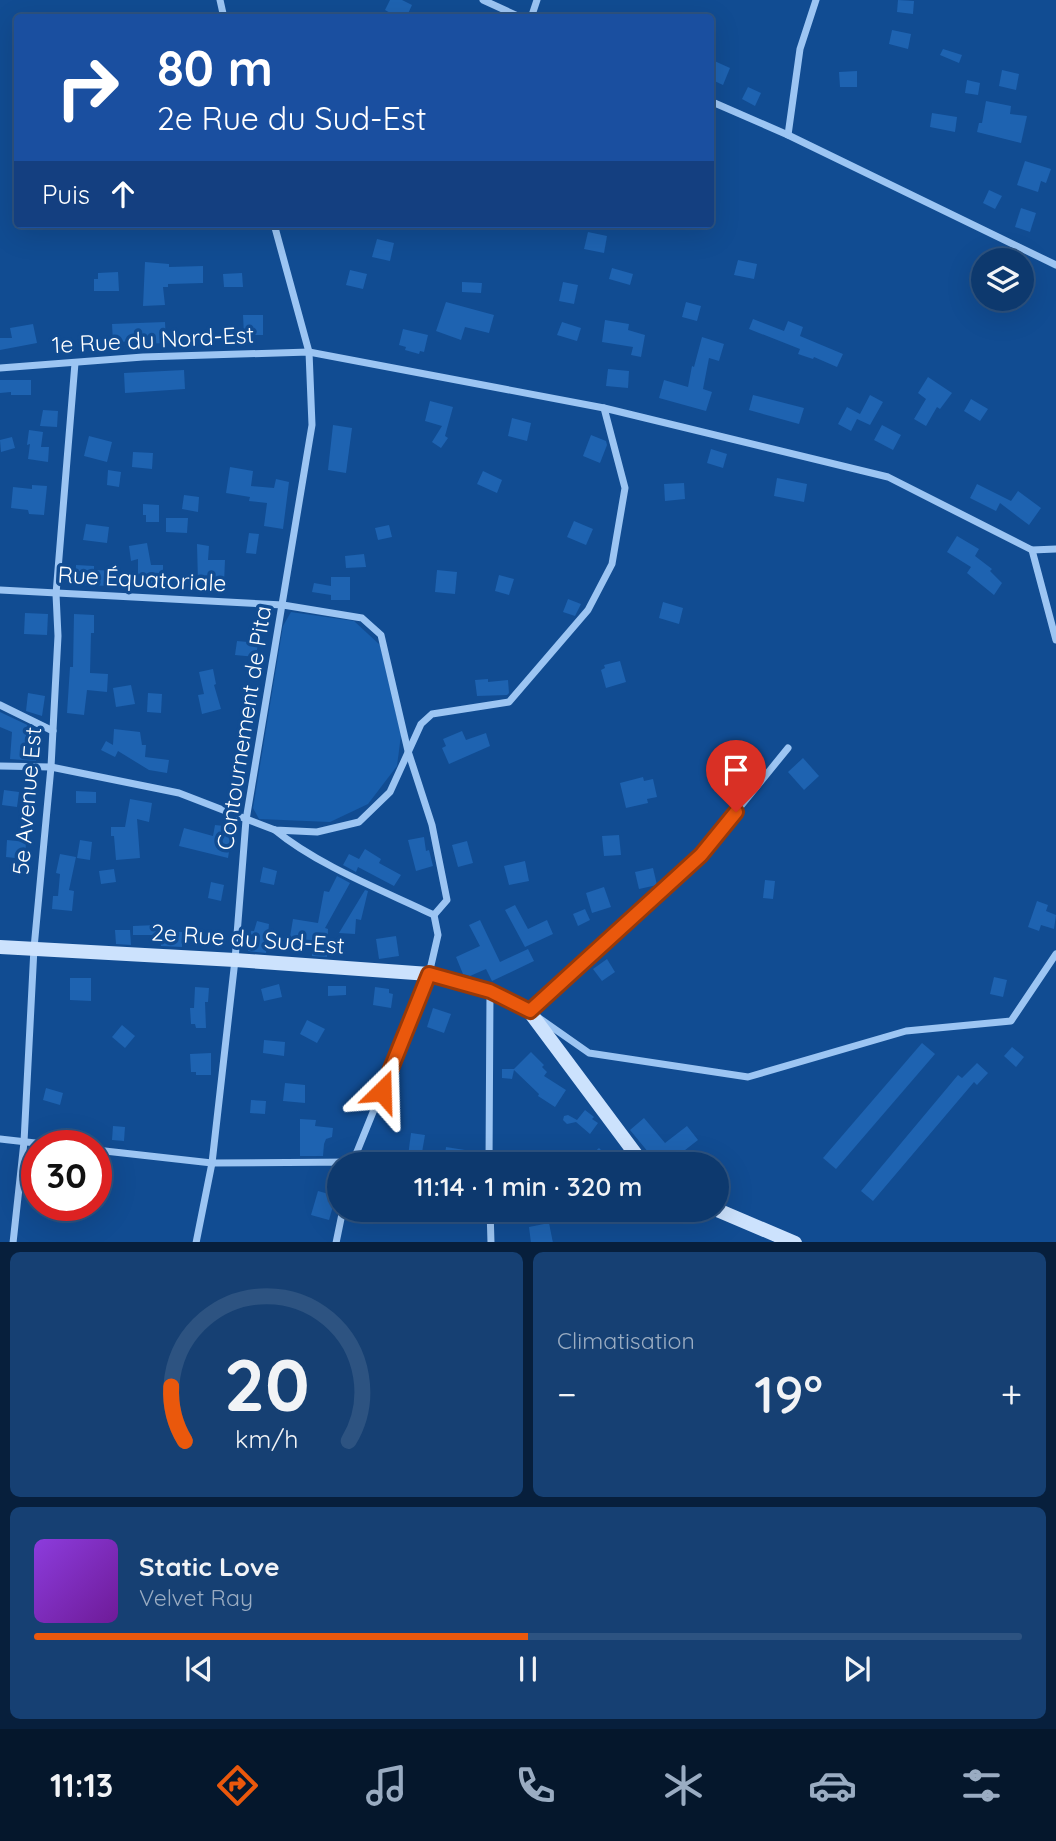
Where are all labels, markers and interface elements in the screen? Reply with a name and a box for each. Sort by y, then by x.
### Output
text: 80 m [157,37,273,98]
icon: right [42,42,133,133]
text: 2e Rue du Sud-Est [157,98,427,138]
icon: ahead [104,175,142,213]
text: Puis [42,178,90,211]
map controls [971,248,1034,311]
button: layers [971,248,1034,311]
street label: 1e Rue du Nord-Est [51,320,255,359]
street label: Rue Équatoriale [57,560,227,597]
street label: Contournement de Pita [210,604,277,852]
street label: 5e Avenue Est [6,726,47,876]
pin [706,740,766,812]
icon: arrive [717,751,755,789]
street label: 2e Rue du Sud-Est [150,917,346,960]
position arrow [345,1054,419,1128]
speed limit sign: 30 [21,1130,112,1221]
text: 11:14 · 1 min · 320 m [414,1170,642,1203]
text: Climatisation [557,1326,695,1355]
text: 20 [223,1338,310,1429]
text: 19° [754,1361,823,1426]
text: − [557,1370,577,1418]
text: + [1001,1370,1022,1418]
text: km/h [235,1422,298,1453]
text: Static Love [139,1550,280,1583]
text: Velvet Ray [139,1583,253,1612]
icon: previous [180,1650,218,1688]
icon: pause [509,1650,547,1688]
icon: next [838,1650,876,1688]
icon: directions [213,1761,262,1810]
icon: music [362,1761,411,1810]
icon: phone [511,1761,560,1810]
icon: climate [659,1761,708,1810]
icon: car [808,1761,857,1810]
icon: filters [957,1761,1006,1810]
text: 11:13 [50,1765,113,1805]

